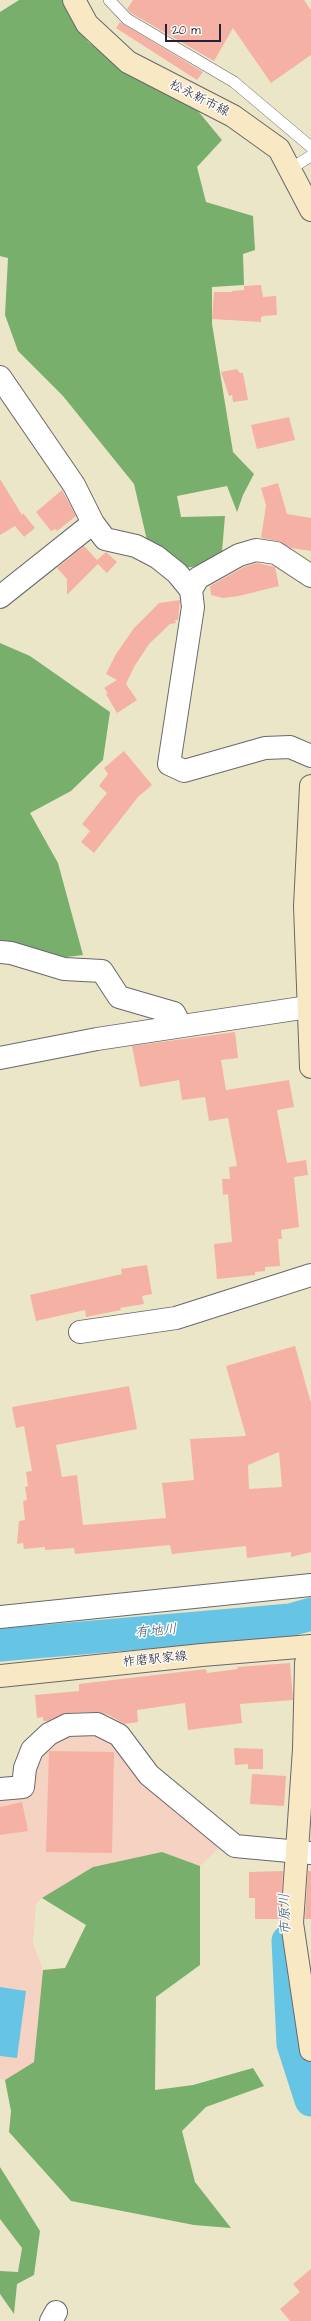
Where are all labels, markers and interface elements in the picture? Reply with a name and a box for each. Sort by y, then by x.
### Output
scale bar [167,16,223,42]
text: 20 m [172,22,201,39]
street label: 松永新市線 [167,77,231,121]
water label: 有地川 [134,1622,178,1642]
street label: 柞磨駅家線 [122,1649,188,1671]
water label: 市原川 [277,1893,295,1935]

